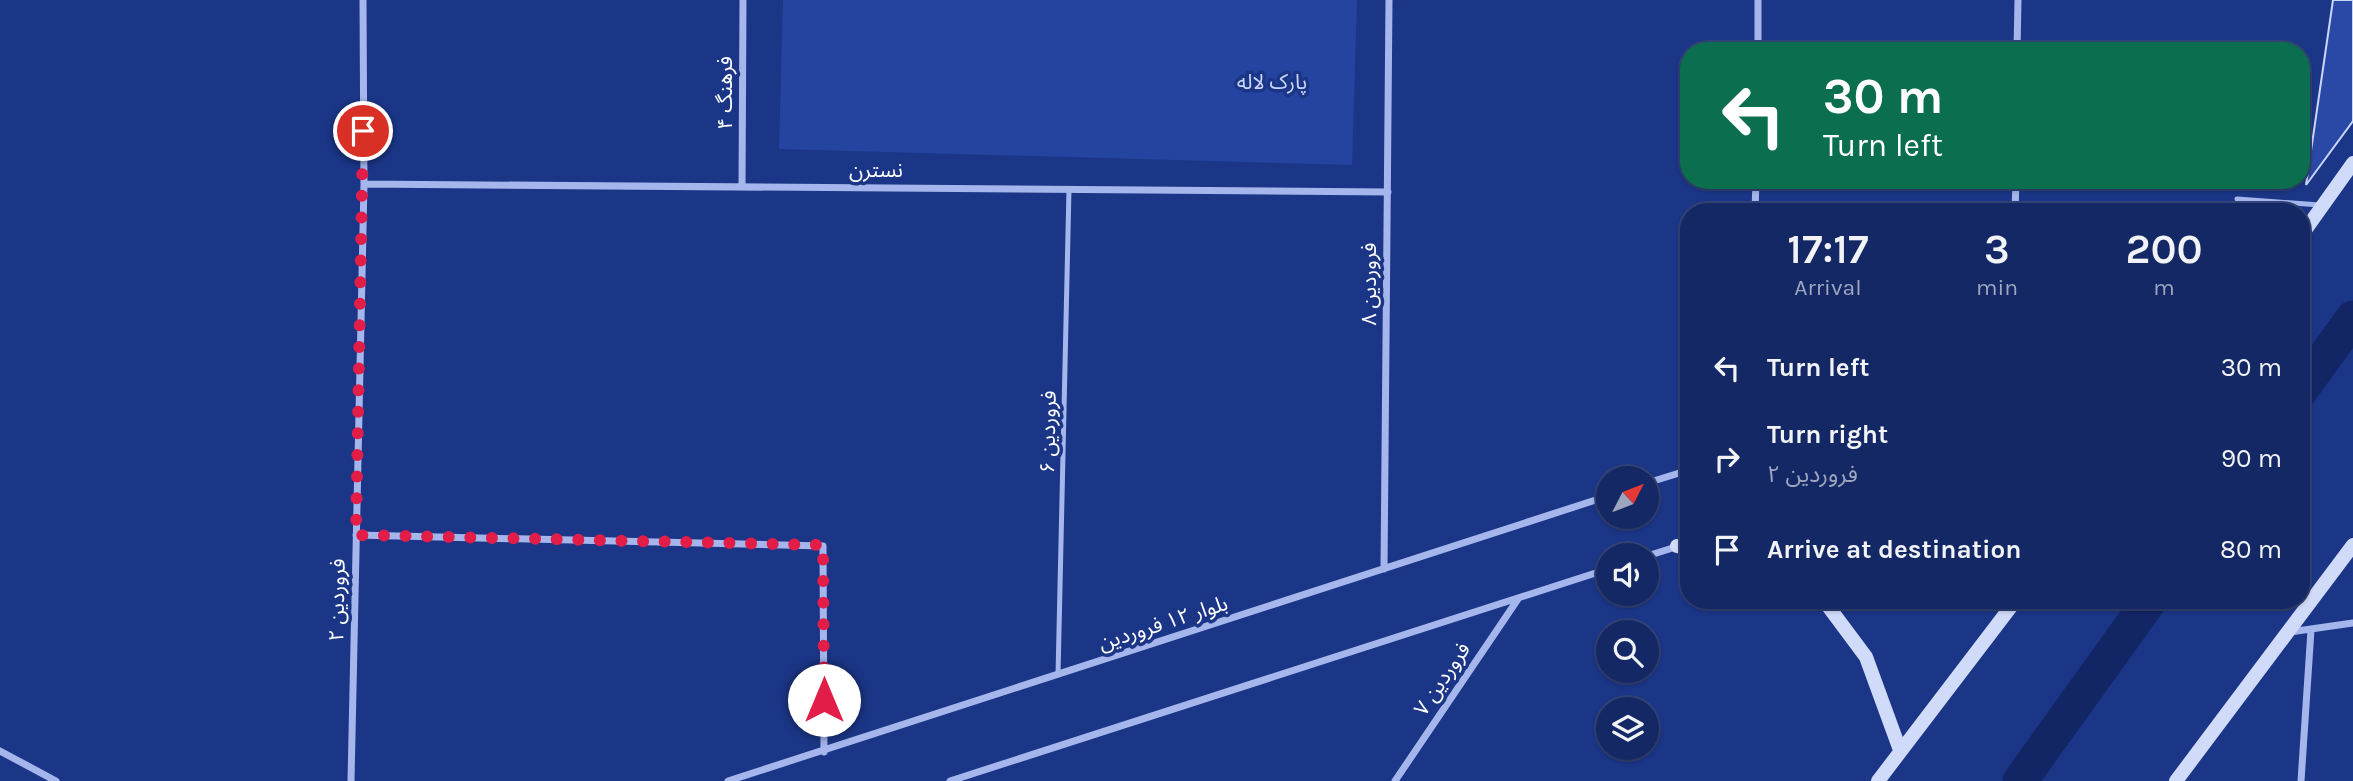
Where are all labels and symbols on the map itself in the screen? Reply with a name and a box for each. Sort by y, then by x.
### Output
street label: ۴ فرهنگ [713,56,737,130]
park label: پارک لاله [1237,70,1307,95]
pin [333,101,393,161]
street label: نسترن [849,158,903,182]
street label: فروردین ۸ [1357,243,1381,325]
street label: فروردین ۶ [1035,390,1061,474]
north arrow [1596,466,1659,528]
street label: فروردین ۲ [324,558,350,642]
street label: بلوار ۱۲ فروردین [1095,591,1231,655]
street label: فروردین ۷ [1409,638,1475,720]
position arrow [787,663,861,737]

